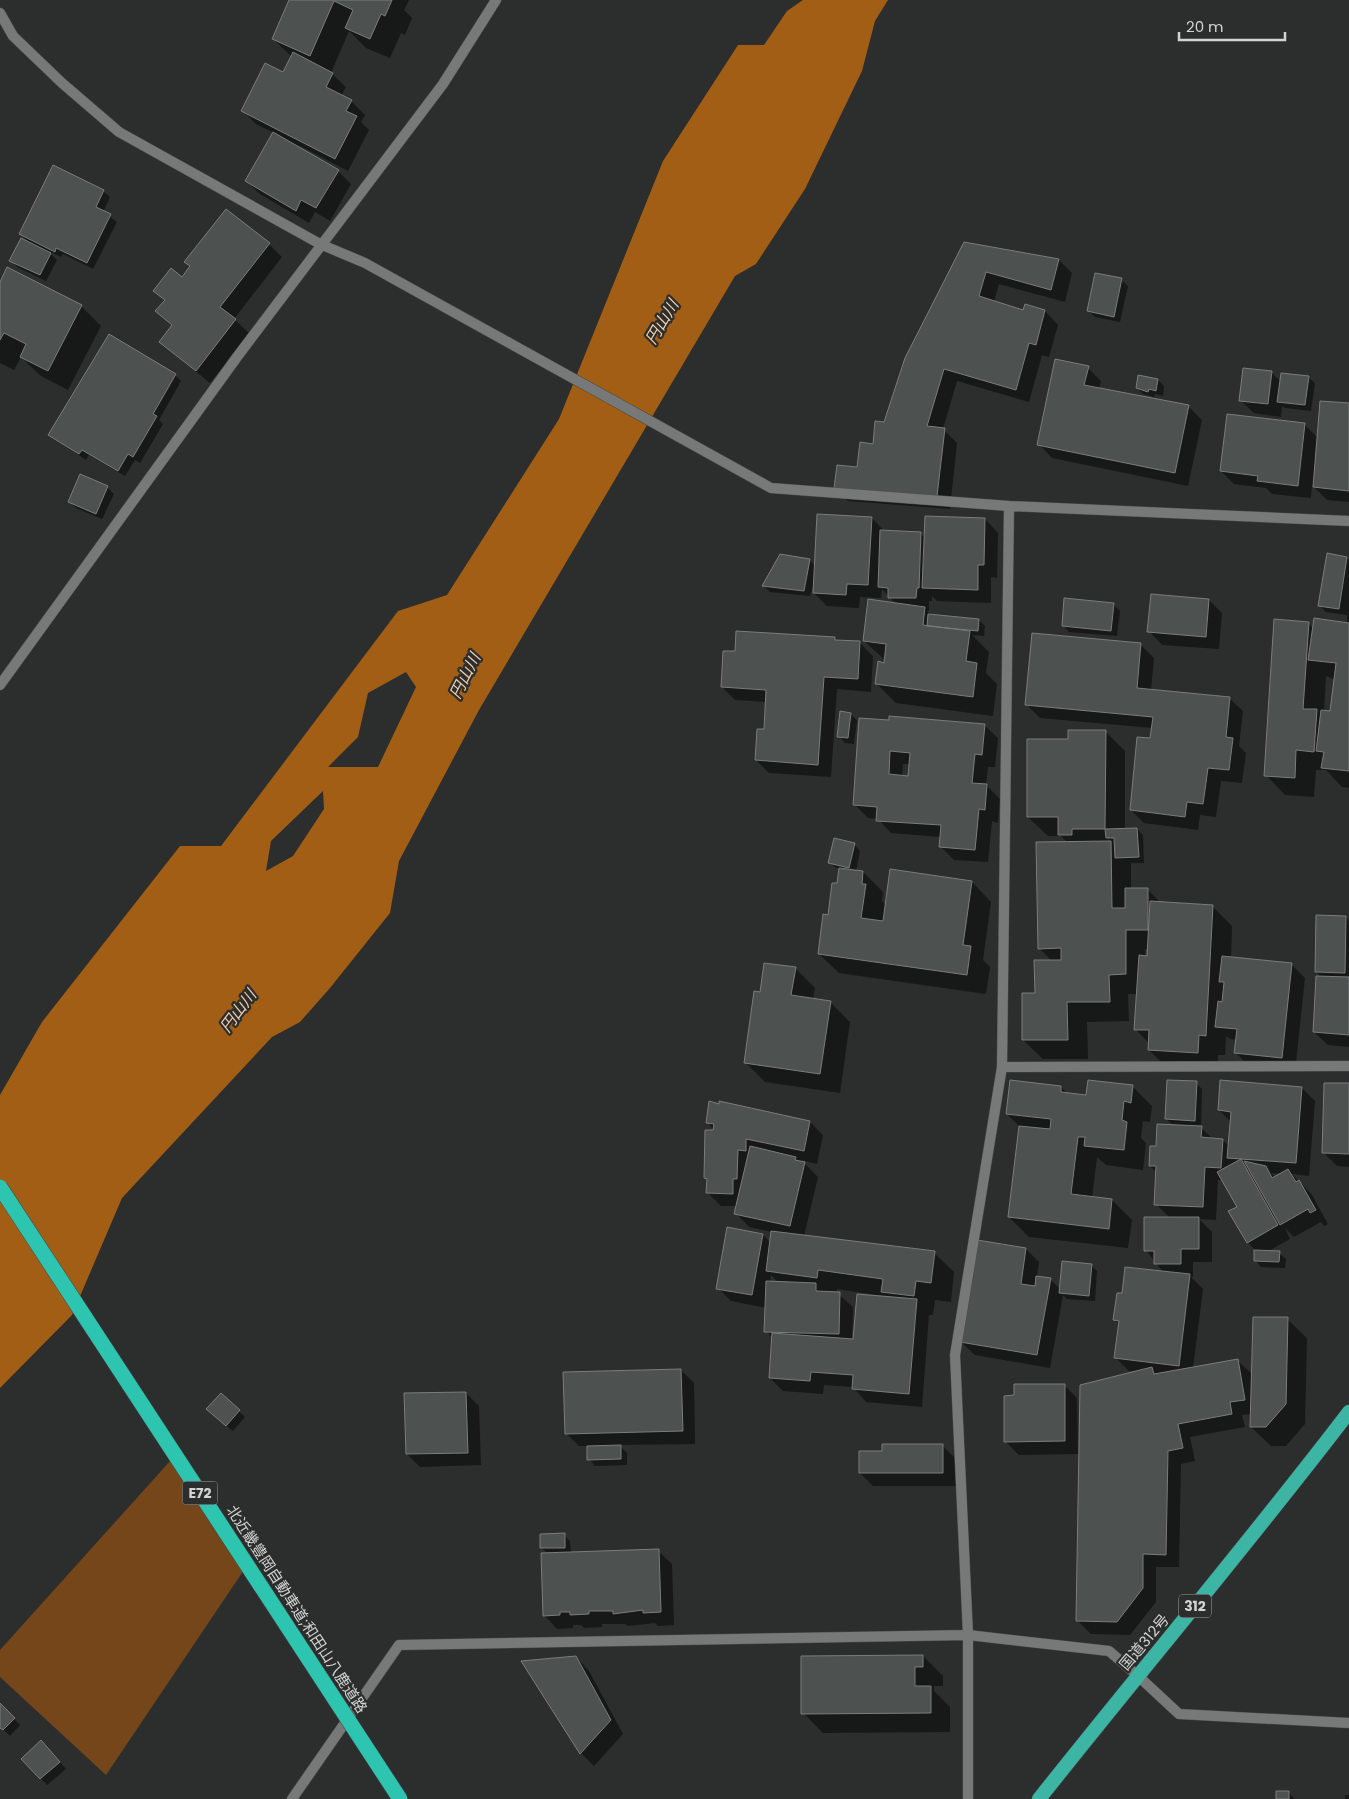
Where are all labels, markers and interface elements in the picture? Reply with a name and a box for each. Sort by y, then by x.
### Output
scale bar [1179,10,1285,42]
text: 20 m [1186,16,1224,37]
water label: 円山川 [640,294,685,349]
water label: 円山川 [444,648,487,703]
water label: 円山川 [214,983,263,1037]
road number: E72 [182,1482,218,1505]
street label: 北近畿豊岡自動車道;和田山八鹿道路 [222,1501,372,1717]
road number: 312 [1179,1594,1211,1618]
street label: 国道312号 [1114,1609,1174,1675]

